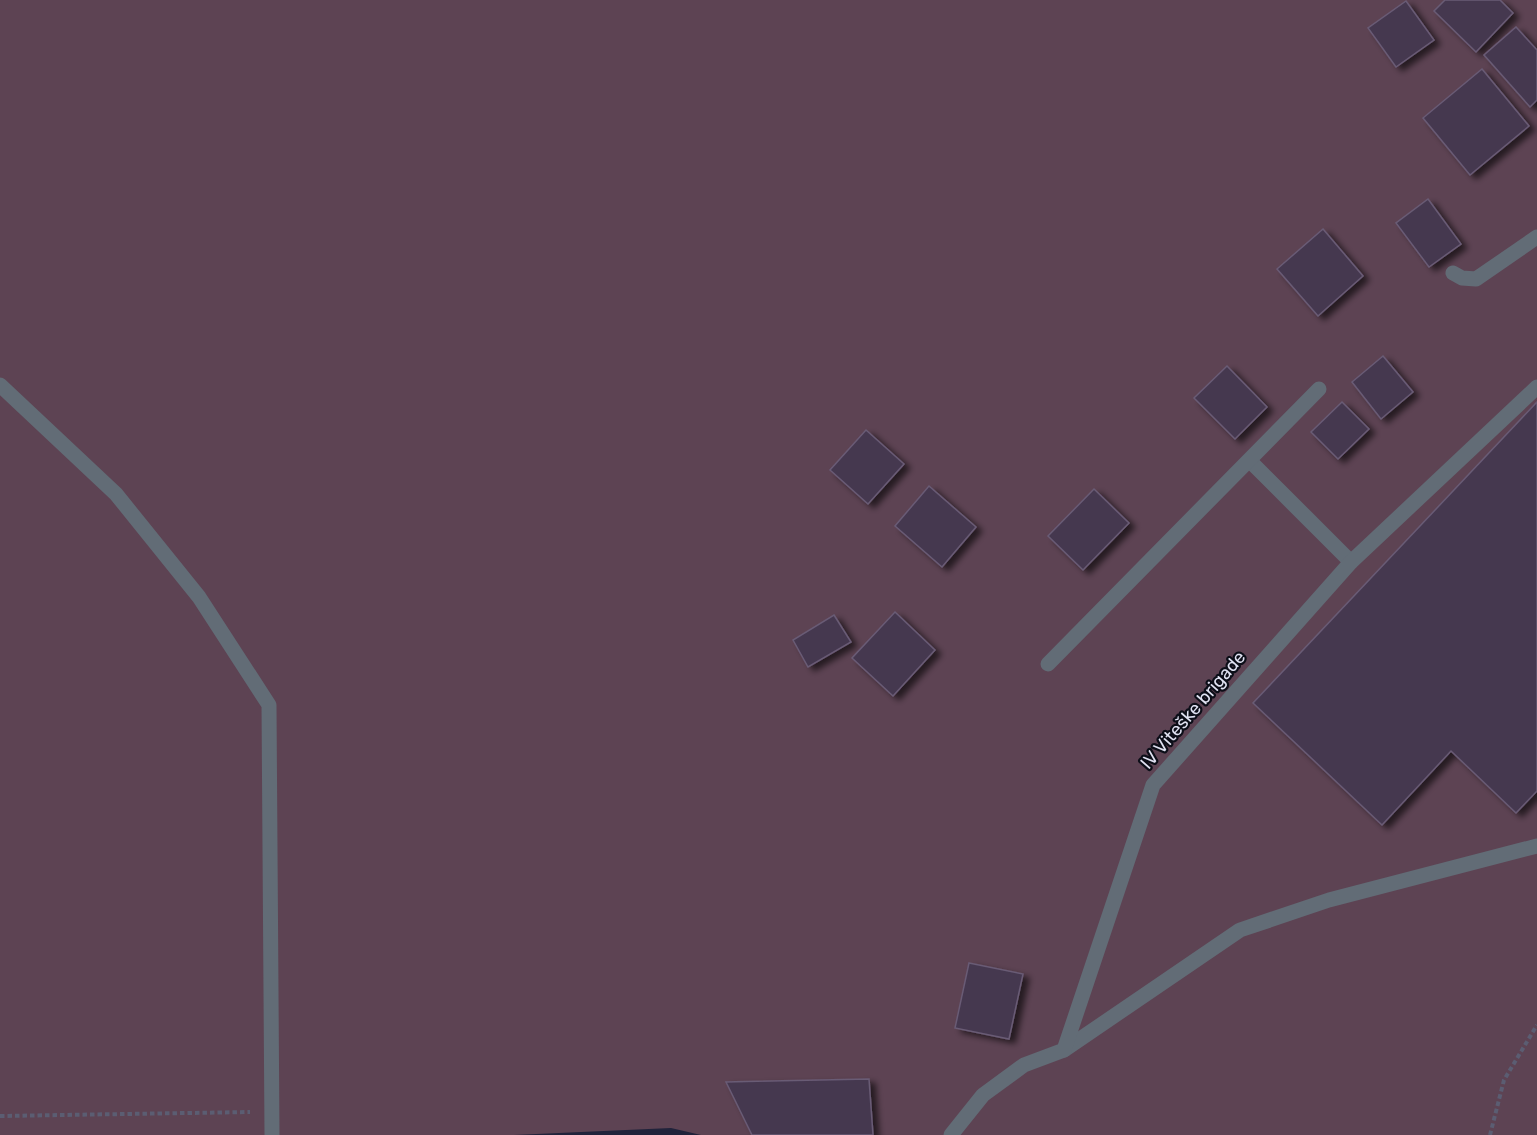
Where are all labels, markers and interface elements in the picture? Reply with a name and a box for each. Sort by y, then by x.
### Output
street label: IV Viteške brigade [1136,646,1250,774]

